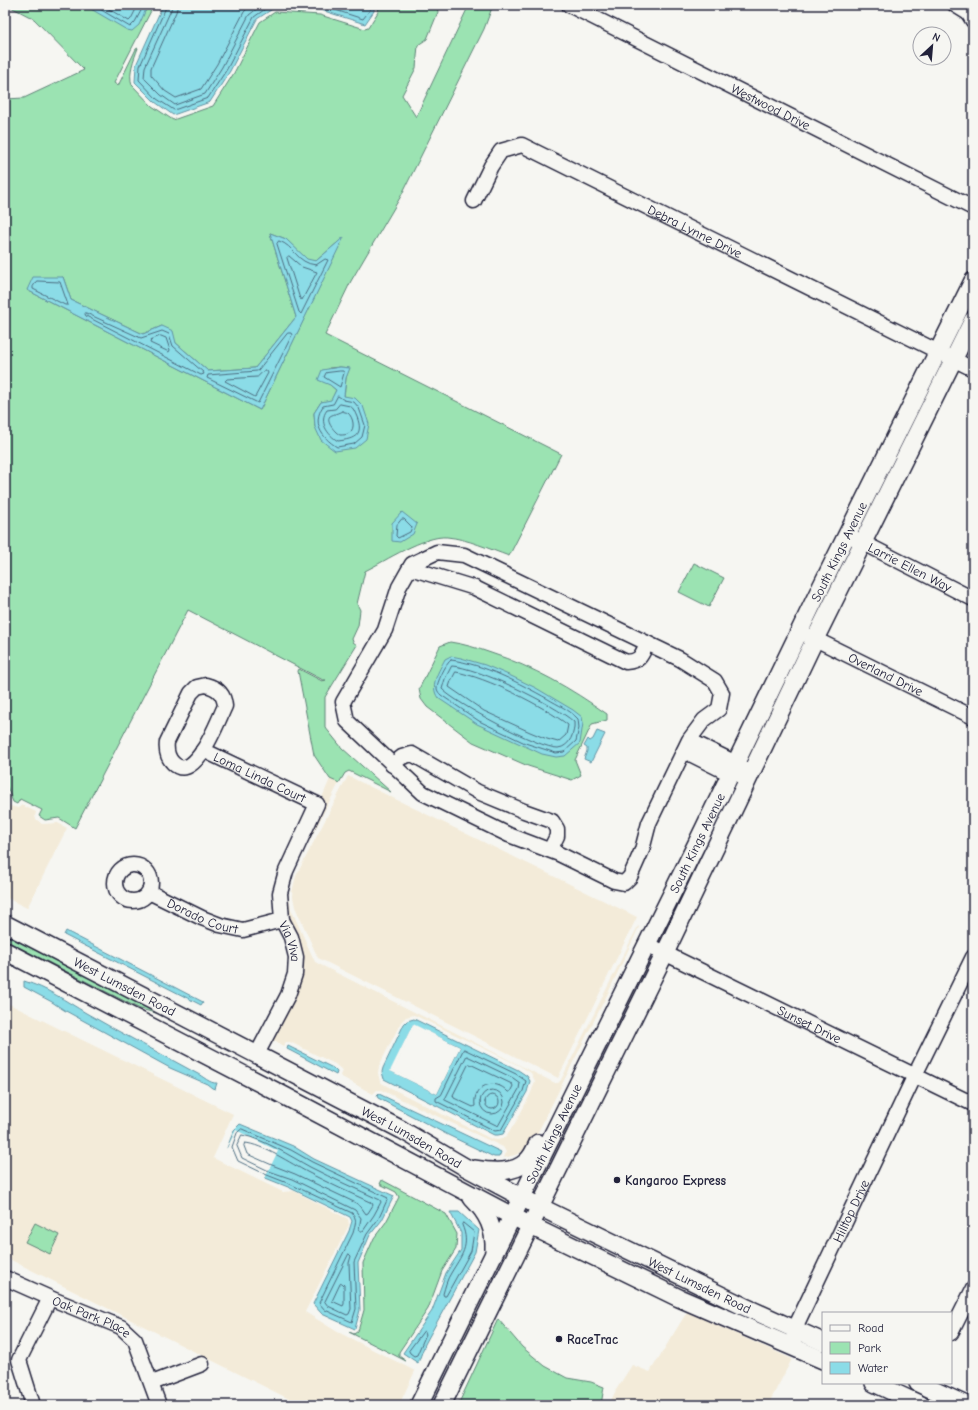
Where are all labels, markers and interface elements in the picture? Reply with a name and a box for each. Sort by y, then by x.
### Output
north arrow [912,26,952,66]
text: N [930,30,942,45]
street label: Westwood Drive [729,80,813,133]
street label: Debra Lynne Drive [645,201,745,261]
street label: South Kings Avenue [808,499,870,604]
street label: Larrie Ellen Way [866,539,954,594]
street label: Overland Drive [846,649,926,699]
street label: Loma Linda Court [212,749,310,806]
street label: South Kings Avenue [666,790,728,895]
street label: Dorado Court [165,895,241,936]
street label: Via Viva [276,918,304,962]
street label: West Lumsden Road [71,954,178,1019]
street label: Sunset Drive [775,1002,844,1046]
street label: South Kings Avenue [522,1081,585,1186]
street label: West Lumsden Road [359,1103,464,1171]
place label: Kangaroo Express [625,1173,726,1188]
marker: Kangaroo Express [612,1175,622,1185]
street label: Hilltop Drive [829,1177,872,1244]
street label: West Lumsden Road [646,1253,753,1316]
street label: Oak Park Place [50,1292,135,1341]
legend [822,1312,952,1384]
text: Road [858,1321,884,1335]
place label: RaceTrac [567,1332,618,1347]
marker: RaceTrac [554,1334,564,1344]
text: Park [858,1341,881,1355]
text: Water [858,1361,888,1375]

